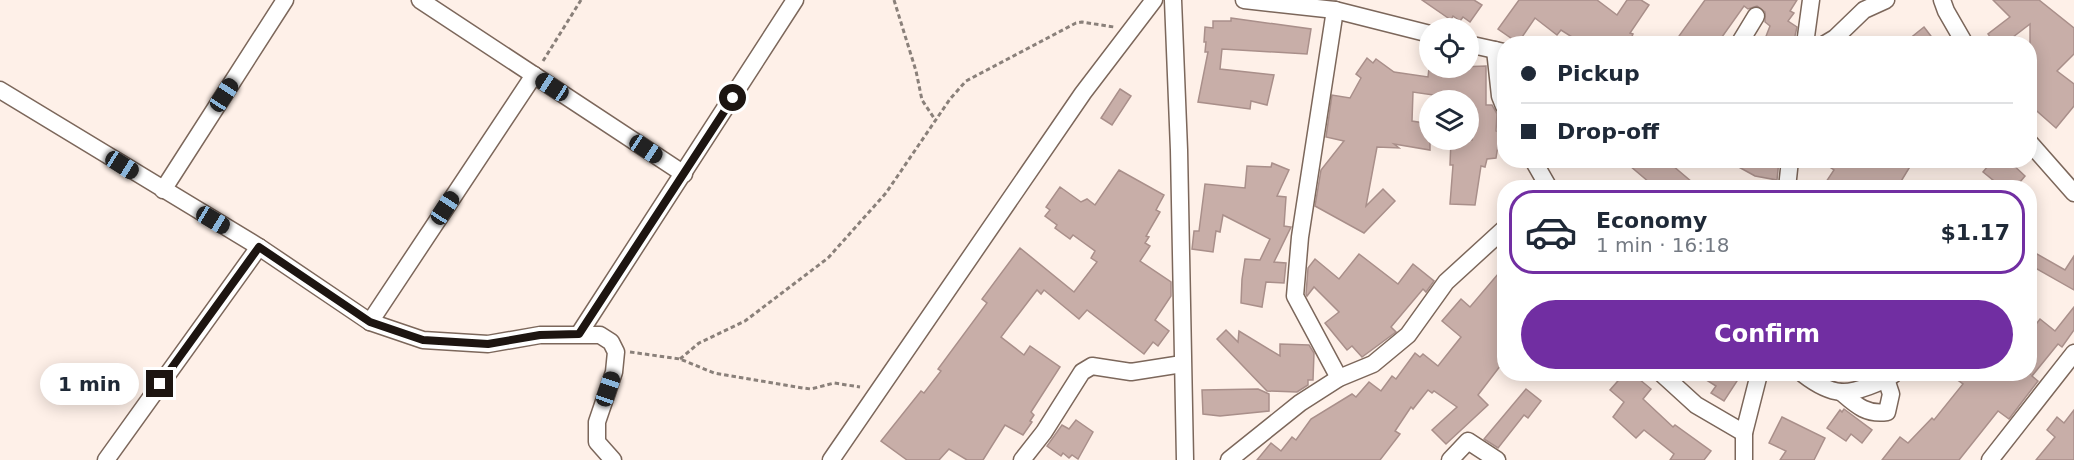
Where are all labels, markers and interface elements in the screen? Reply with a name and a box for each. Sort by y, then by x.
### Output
map controls [1419,18,1479,150]
button: locate [1419,18,1479,78]
text: Pickup [1557,61,1640,86]
car [532,70,572,104]
car [207,75,241,115]
route start [719,84,746,111]
button: layers [1419,90,1479,150]
text: Drop-off [1557,119,1659,144]
car [626,131,666,167]
car [102,148,142,182]
car [428,188,462,228]
car [193,203,233,237]
icon: car [1524,205,1578,259]
text: Economy [1596,208,1707,233]
text: $1.17 [1940,220,2010,245]
text: 1 min · 16:18 [1596,233,1730,257]
button: Confirm [1521,300,2013,369]
callout: 1 min [40,363,139,405]
car [594,369,622,409]
route end [146,370,173,397]
text: 1 min [58,372,121,396]

